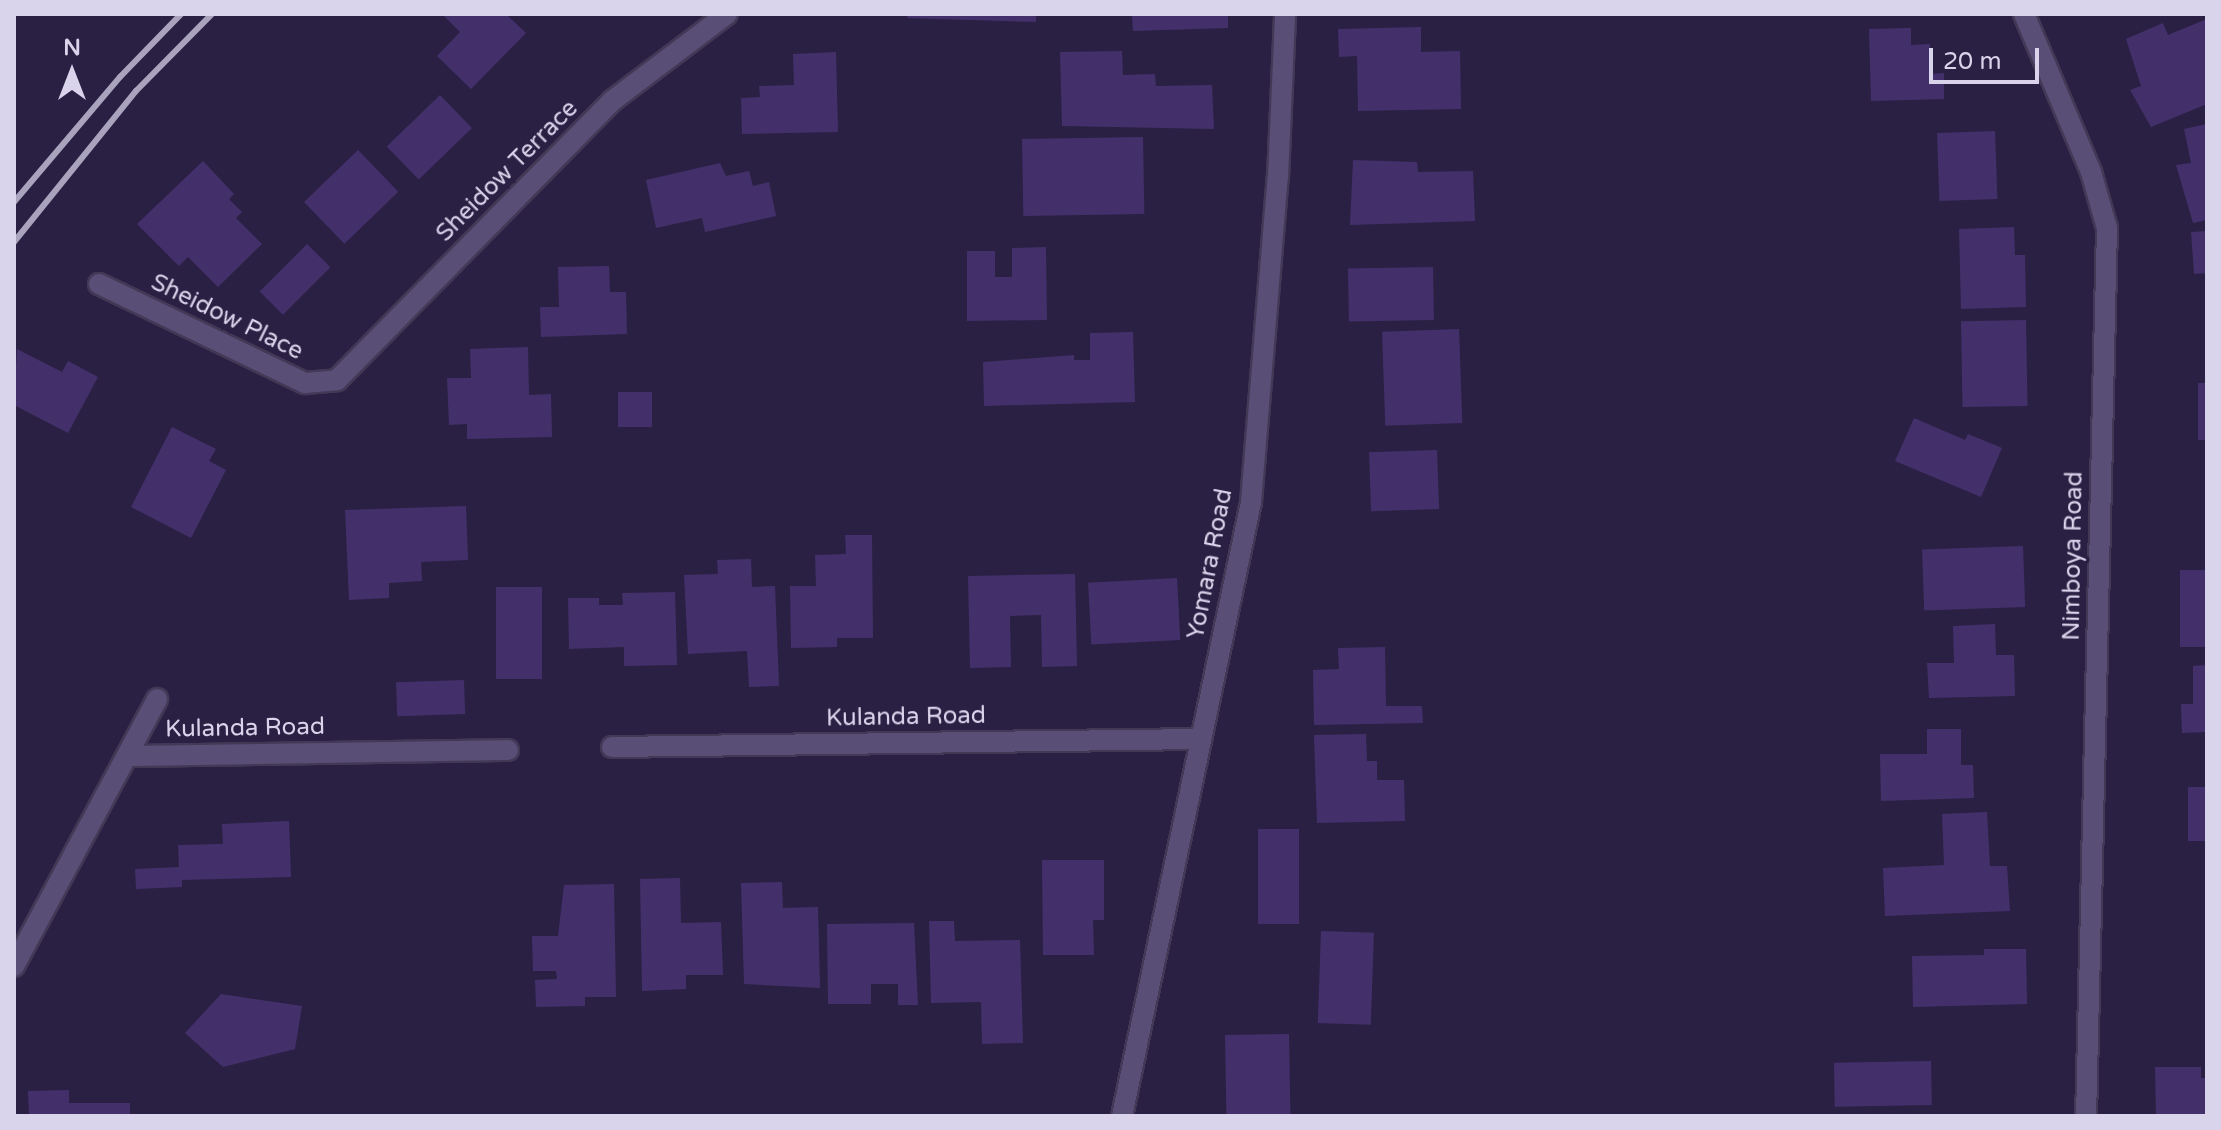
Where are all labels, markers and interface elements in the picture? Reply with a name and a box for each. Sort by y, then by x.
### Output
north arrow [32,32,112,112]
scale bar [1933,32,2043,82]
text: N [63,35,81,61]
text: 20 m [1943,47,2001,76]
street label: Sheidow Terrace [430,94,584,248]
street label: Sheidow Place [146,268,308,366]
street label: Nimboya Road [2057,471,2089,641]
street label: Yomara Road [1181,486,1239,642]
street label: Kulanda Road [826,701,986,733]
street label: Kulanda Road [165,712,325,744]

